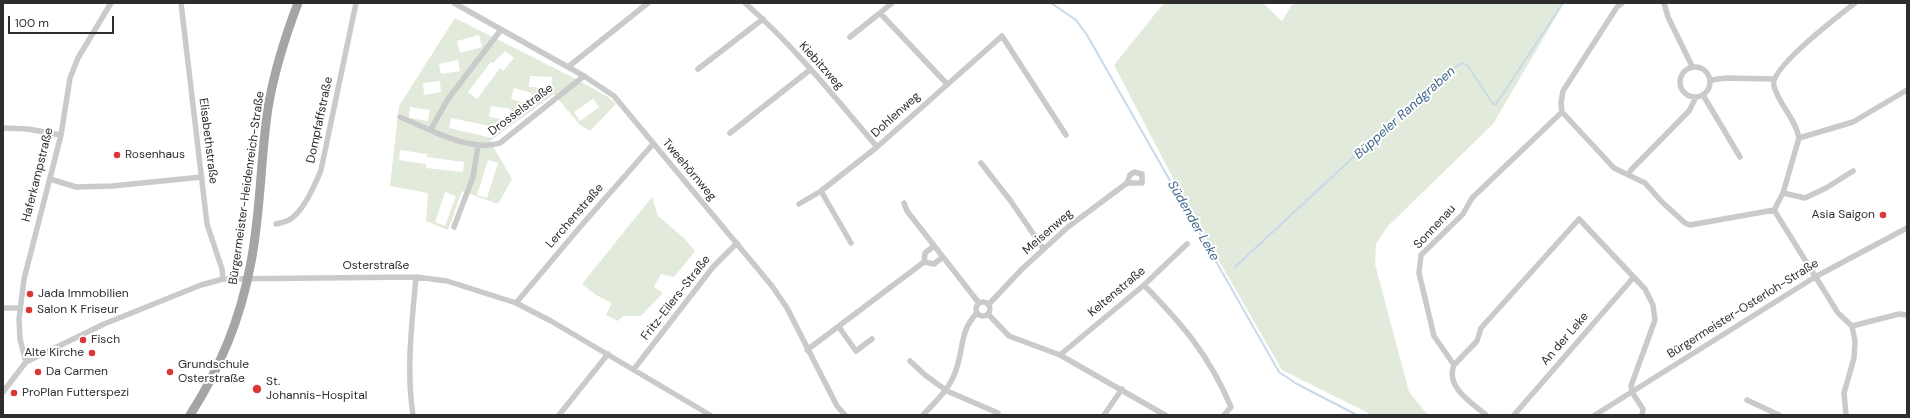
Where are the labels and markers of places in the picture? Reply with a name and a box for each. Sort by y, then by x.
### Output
place label: Rosenhaus [125,148,185,162]
marker: Rosenhaus [112,150,122,160]
place label: Asia Saigon [1812,208,1875,222]
marker: Asia Saigon [1878,210,1888,220]
place label: Jada Immobilien [38,287,129,301]
marker: Jada Immobilien [25,289,35,299]
place label: Salon K Friseur [37,303,118,317]
marker: Salon K Friseur [24,305,34,315]
place label: Fisch [91,333,120,347]
marker: Fisch [78,335,88,345]
place label: Alte Kirche [24,346,84,360]
marker: Alte Kirche [87,348,97,358]
place label: Grundschule Osterstraße [178,358,249,386]
place label: Da Carmen [46,365,108,379]
marker: Da Carmen [33,367,43,377]
marker: Grundschule Osterstraße [165,367,175,377]
place label: St. Johannis-Hospital [266,375,367,403]
marker: St. Johannis-Hospital [251,383,263,395]
place label: ProPlan Futterspezi [22,386,129,400]
marker: ProPlan Futterspezi [9,388,19,398]

